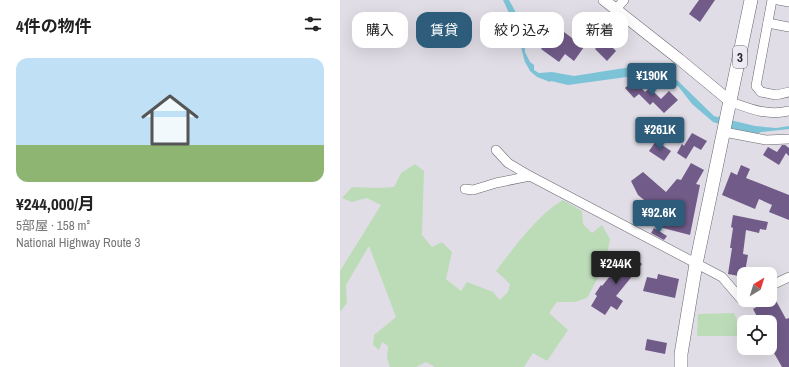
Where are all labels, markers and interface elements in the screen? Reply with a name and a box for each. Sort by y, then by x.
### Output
chip: 購入 [352,12,408,48]
chip: 賃貸 [416,12,472,48]
chip: 絞り込み [480,12,564,48]
chip: 新着 [572,12,628,48]
icon: filters [302,13,324,35]
text: 4件の物件 [16,14,92,37]
road number: 3 [733,46,747,68]
pin: ¥190K [624,63,680,97]
text: ¥190K [636,67,668,84]
icon: home [134,84,206,156]
pin: ¥261K [632,117,688,151]
text: ¥261K [644,121,676,138]
text: ¥244,000/月 [16,192,95,215]
pin: ¥92.6K [626,200,692,234]
text: ¥92.6K [642,204,676,221]
text: 5部屋 · 158 m² [16,217,90,234]
text: National Highway Route 3 [16,234,140,251]
pin: ¥244K [588,251,644,285]
text: ¥244K [600,255,632,272]
north arrow [737,267,777,307]
map controls [737,267,777,355]
button: locate [737,315,777,355]

